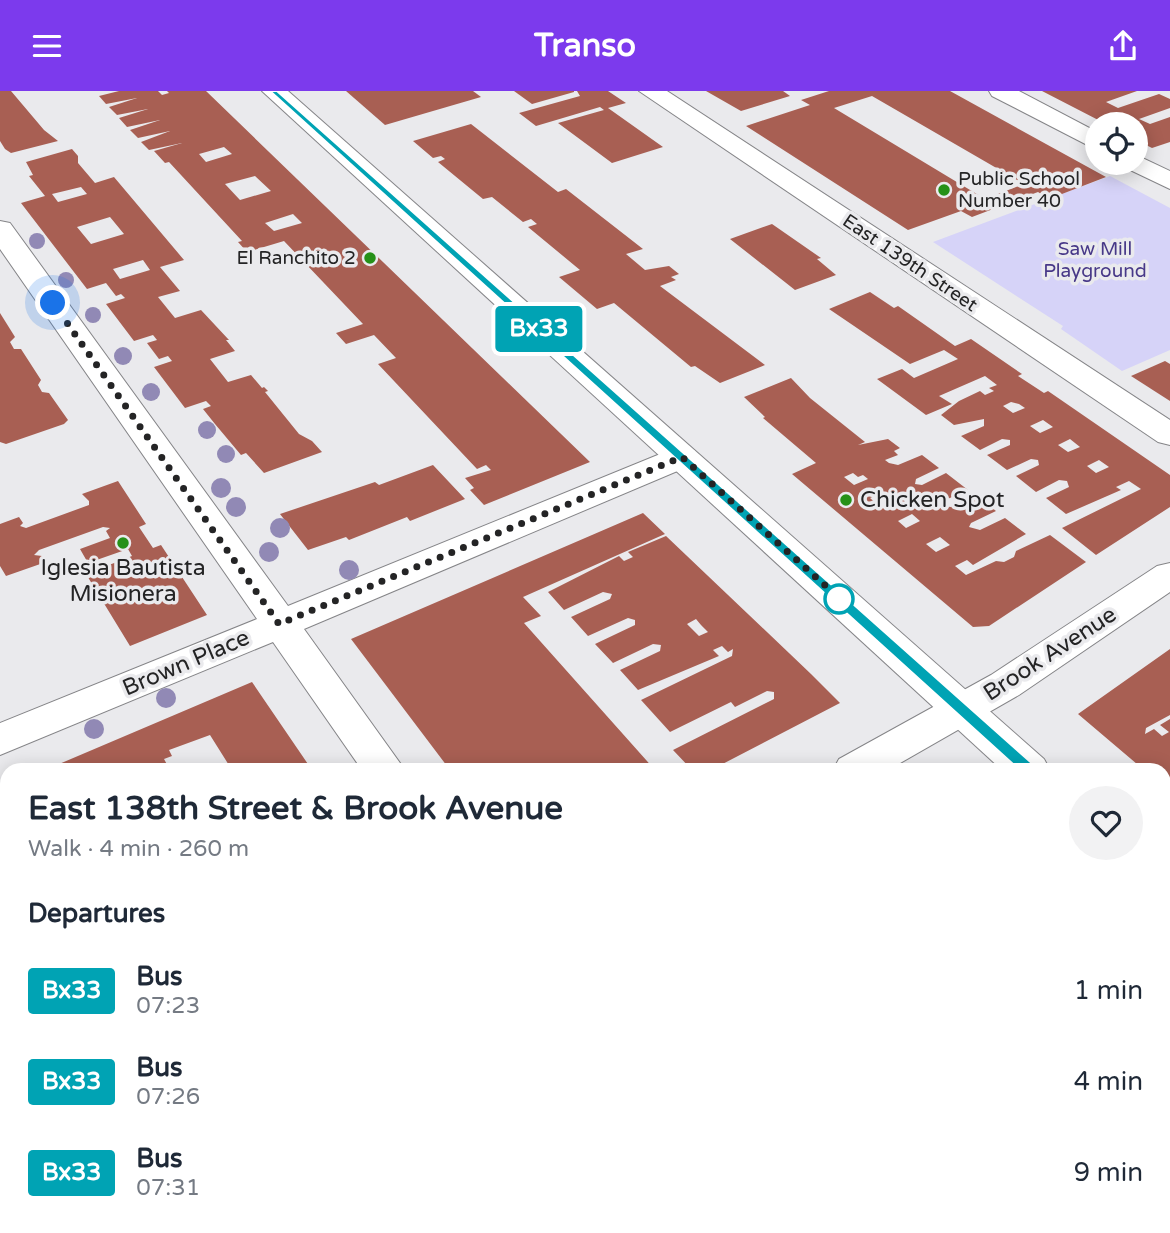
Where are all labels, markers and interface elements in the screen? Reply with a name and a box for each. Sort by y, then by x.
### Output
icon: menu [28,27,66,65]
text: Transo [534,27,636,65]
icon: share [1104,27,1142,65]
map controls [1085,112,1148,175]
button: locate [1085,112,1148,175]
place label: Public School Number 40 [958,168,1080,212]
marker: Public School Number 40 [936,182,952,198]
street label: East 139th Street [838,210,982,316]
park label: Saw Mill Playground [1043,238,1147,282]
place label: El Ranchito 2 [236,247,356,269]
marker: El Ranchito 2 [362,250,378,266]
your location [35,285,70,320]
line badge: Bx33 [490,306,588,352]
text: Bx33 [509,314,569,343]
place label: Chicken Spot [860,486,1005,514]
marker: Chicken Spot [838,492,854,508]
marker: Iglesia Bautista Misionera [115,535,131,551]
place label: Iglesia Bautista Misionera [40,554,206,608]
unlabelled marker [824,584,854,614]
street label: Brook Avenue [978,601,1122,707]
street label: Brown Place [118,624,254,702]
button: heart [1069,786,1143,860]
text: East 138th Street & Brook Avenue [28,789,563,828]
text: Walk · 4 min · 260 m [28,835,249,863]
text: Departures [28,898,165,929]
text: Bus [136,961,182,992]
text: 1 min [1074,975,1143,1006]
text: Bx33 [42,976,101,1005]
text: 07:23 [136,992,200,1020]
text: Bus [136,1052,182,1083]
text: 4 min [1074,1066,1143,1097]
text: Bx33 [42,1067,101,1096]
text: 07:26 [136,1083,200,1111]
text: Bus [136,1143,182,1174]
text: 9 min [1074,1157,1143,1188]
text: Bx33 [42,1158,101,1187]
text: 07:31 [136,1174,200,1202]

